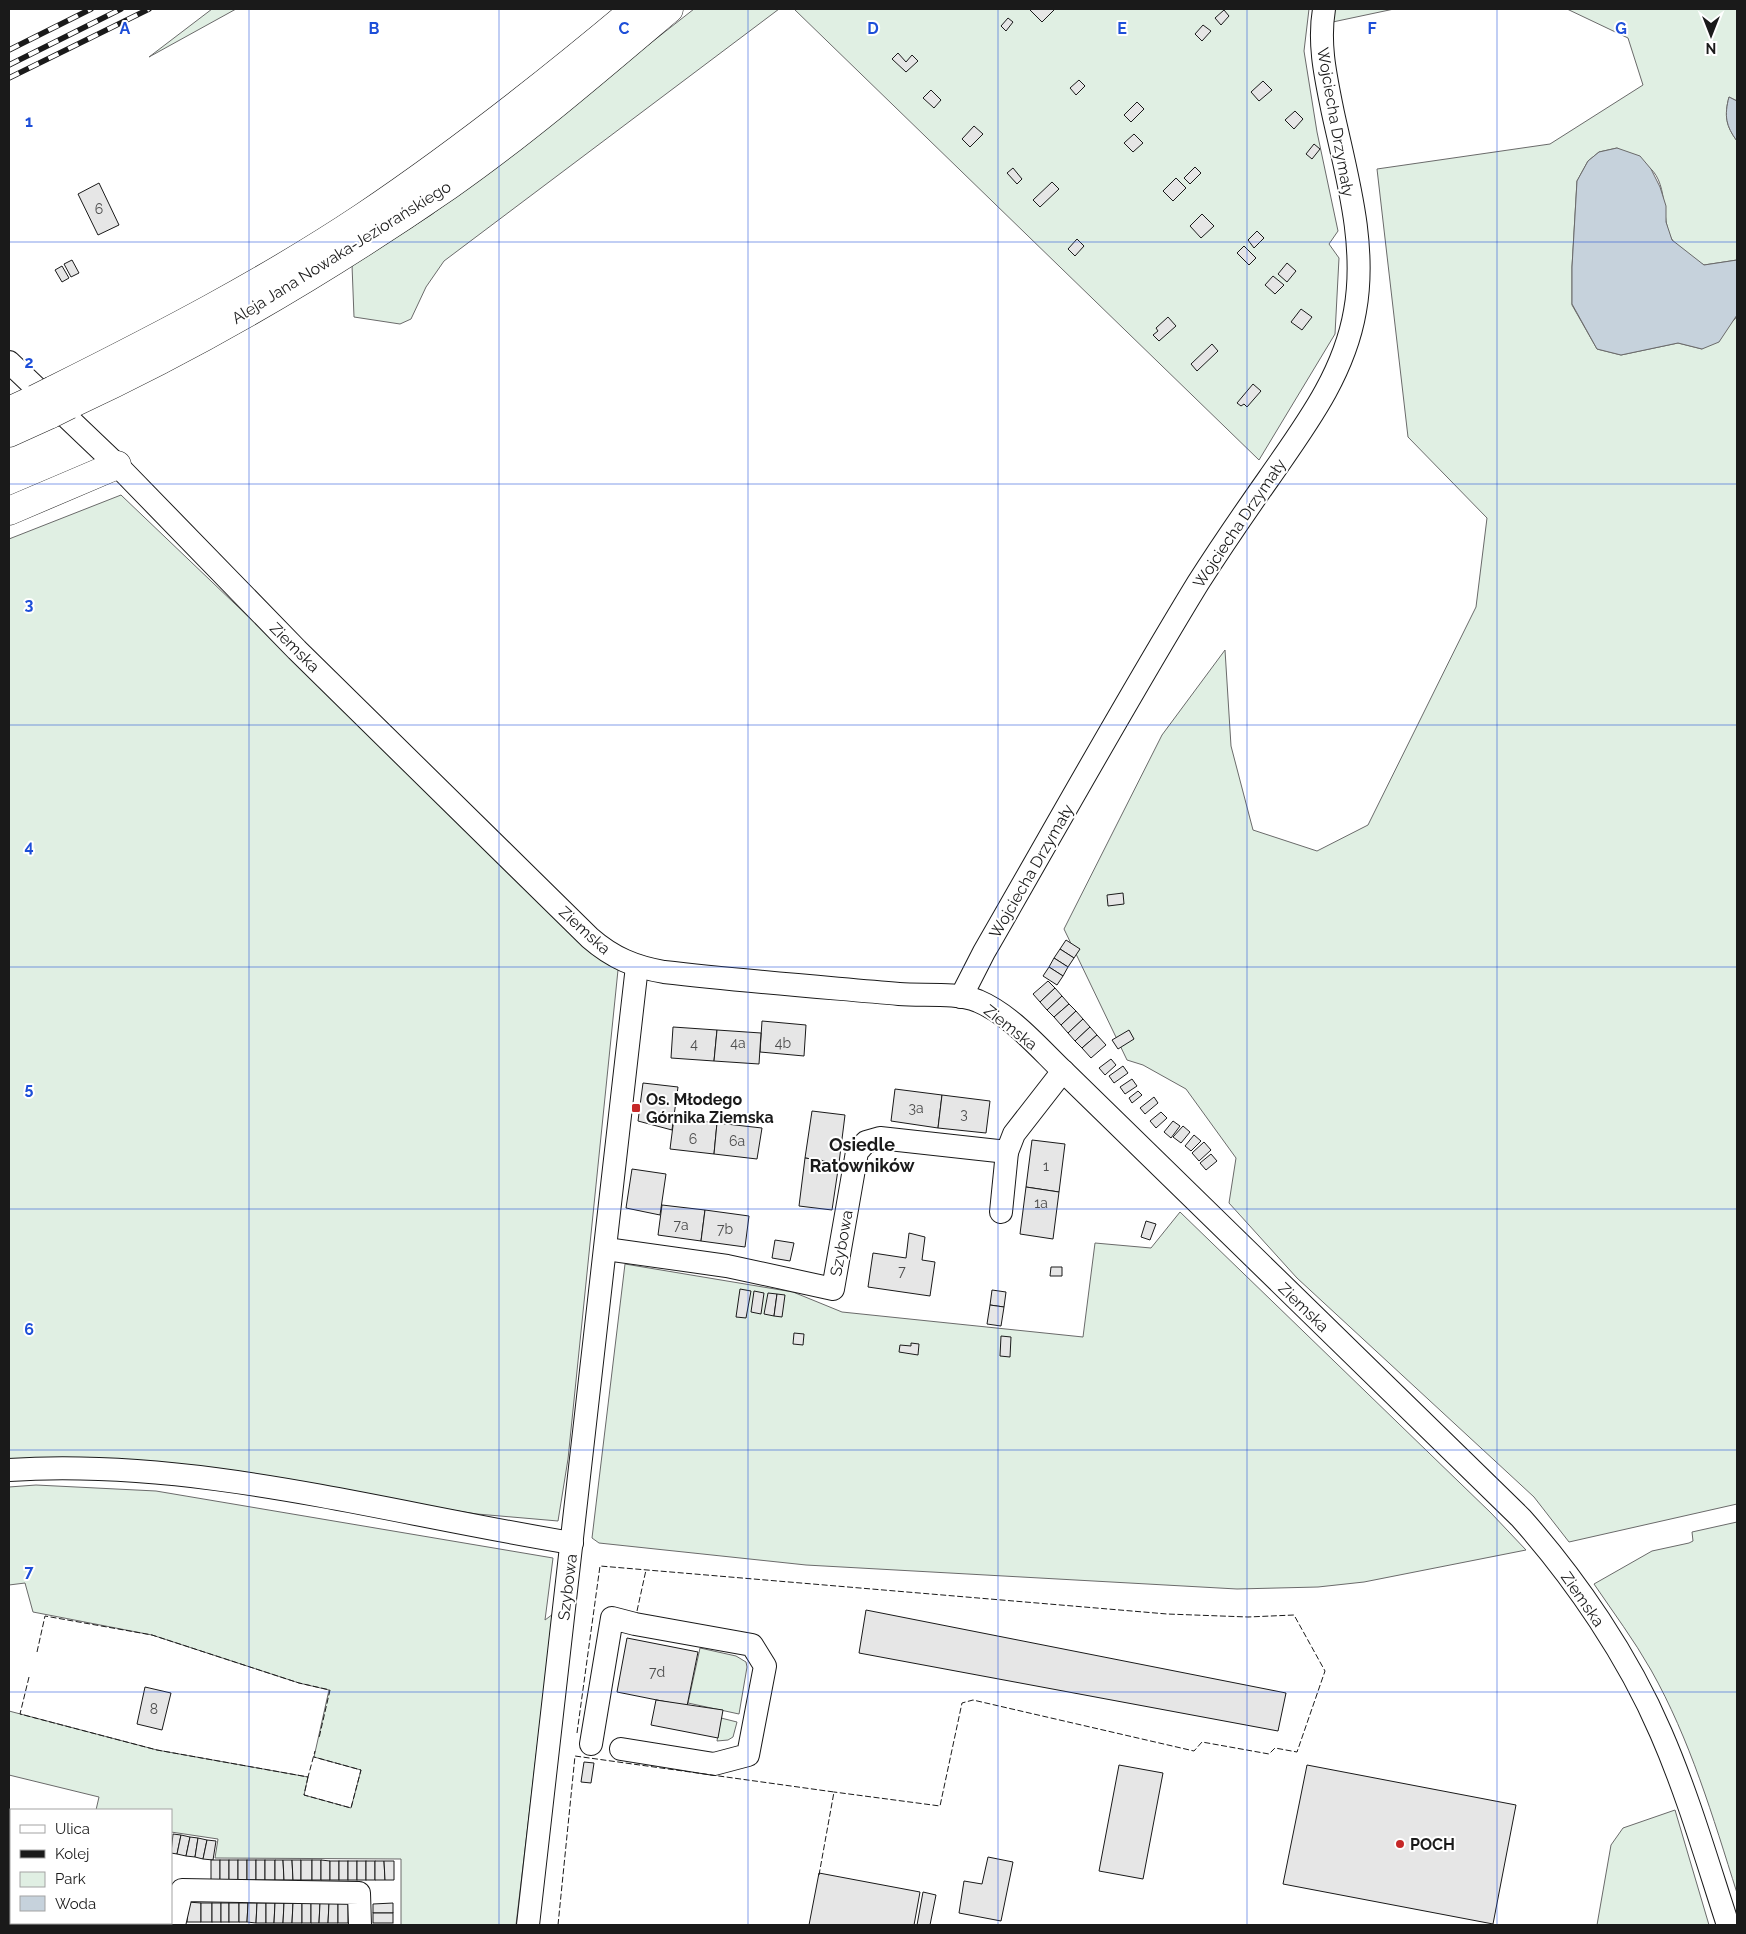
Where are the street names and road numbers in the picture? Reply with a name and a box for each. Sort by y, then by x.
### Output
street label: Wojciecha Drzymały [1313,46,1358,199]
street label: Aleja Jana Nowaka-Jeziorańskiego [228,177,454,328]
street label: Wojciecha Drzymały [1189,455,1290,591]
street label: Ziemska [266,619,323,676]
street label: Wojciecha Drzymały [985,801,1078,942]
street label: Ziemska [555,902,614,958]
street label: Ziemska [980,1001,1041,1054]
street label: Szybowa [826,1208,857,1278]
street label: Ziemska [1275,1279,1333,1336]
street label: Szybowa [554,1553,581,1621]
street label: Ziemska [1557,1568,1608,1630]

